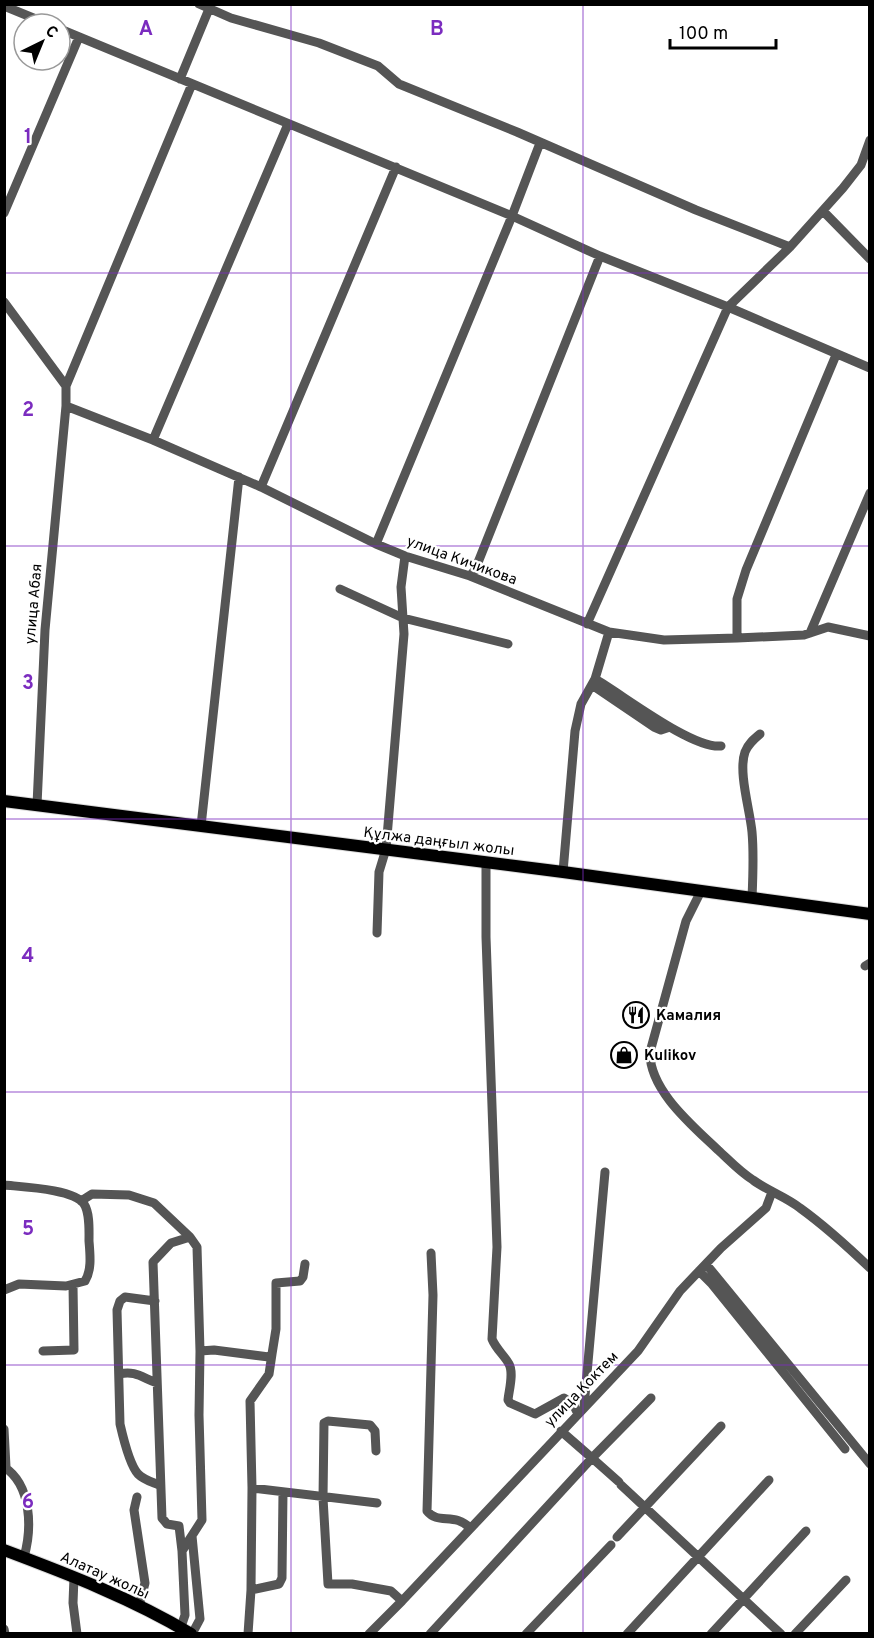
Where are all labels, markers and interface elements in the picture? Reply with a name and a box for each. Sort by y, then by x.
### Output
north arrow [12,12,72,72]
scale bar [670,12,776,50]
text: A [139,17,153,43]
text: B [430,17,444,43]
text: С [40,22,61,43]
text: 100 m [679,23,728,46]
text: 1 [24,125,32,151]
text: 2 [22,398,34,424]
street label: улица Кичикова [404,533,519,590]
street label: улица Абая [22,563,47,645]
text: 3 [22,671,34,697]
street label: Құлжа даңғыл жолы [362,824,515,861]
text: 4 [22,944,34,970]
restaurant icon: Камалия [621,1000,651,1030]
place label: Камалия [656,1007,721,1026]
shop icon: Kulikov [609,1040,639,1070]
place label: Kulikov [644,1047,696,1066]
text: 5 [22,1217,34,1243]
street label: улица Коктем [541,1348,623,1432]
text: 6 [22,1490,34,1516]
street label: Алатау жолы [57,1548,152,1604]

